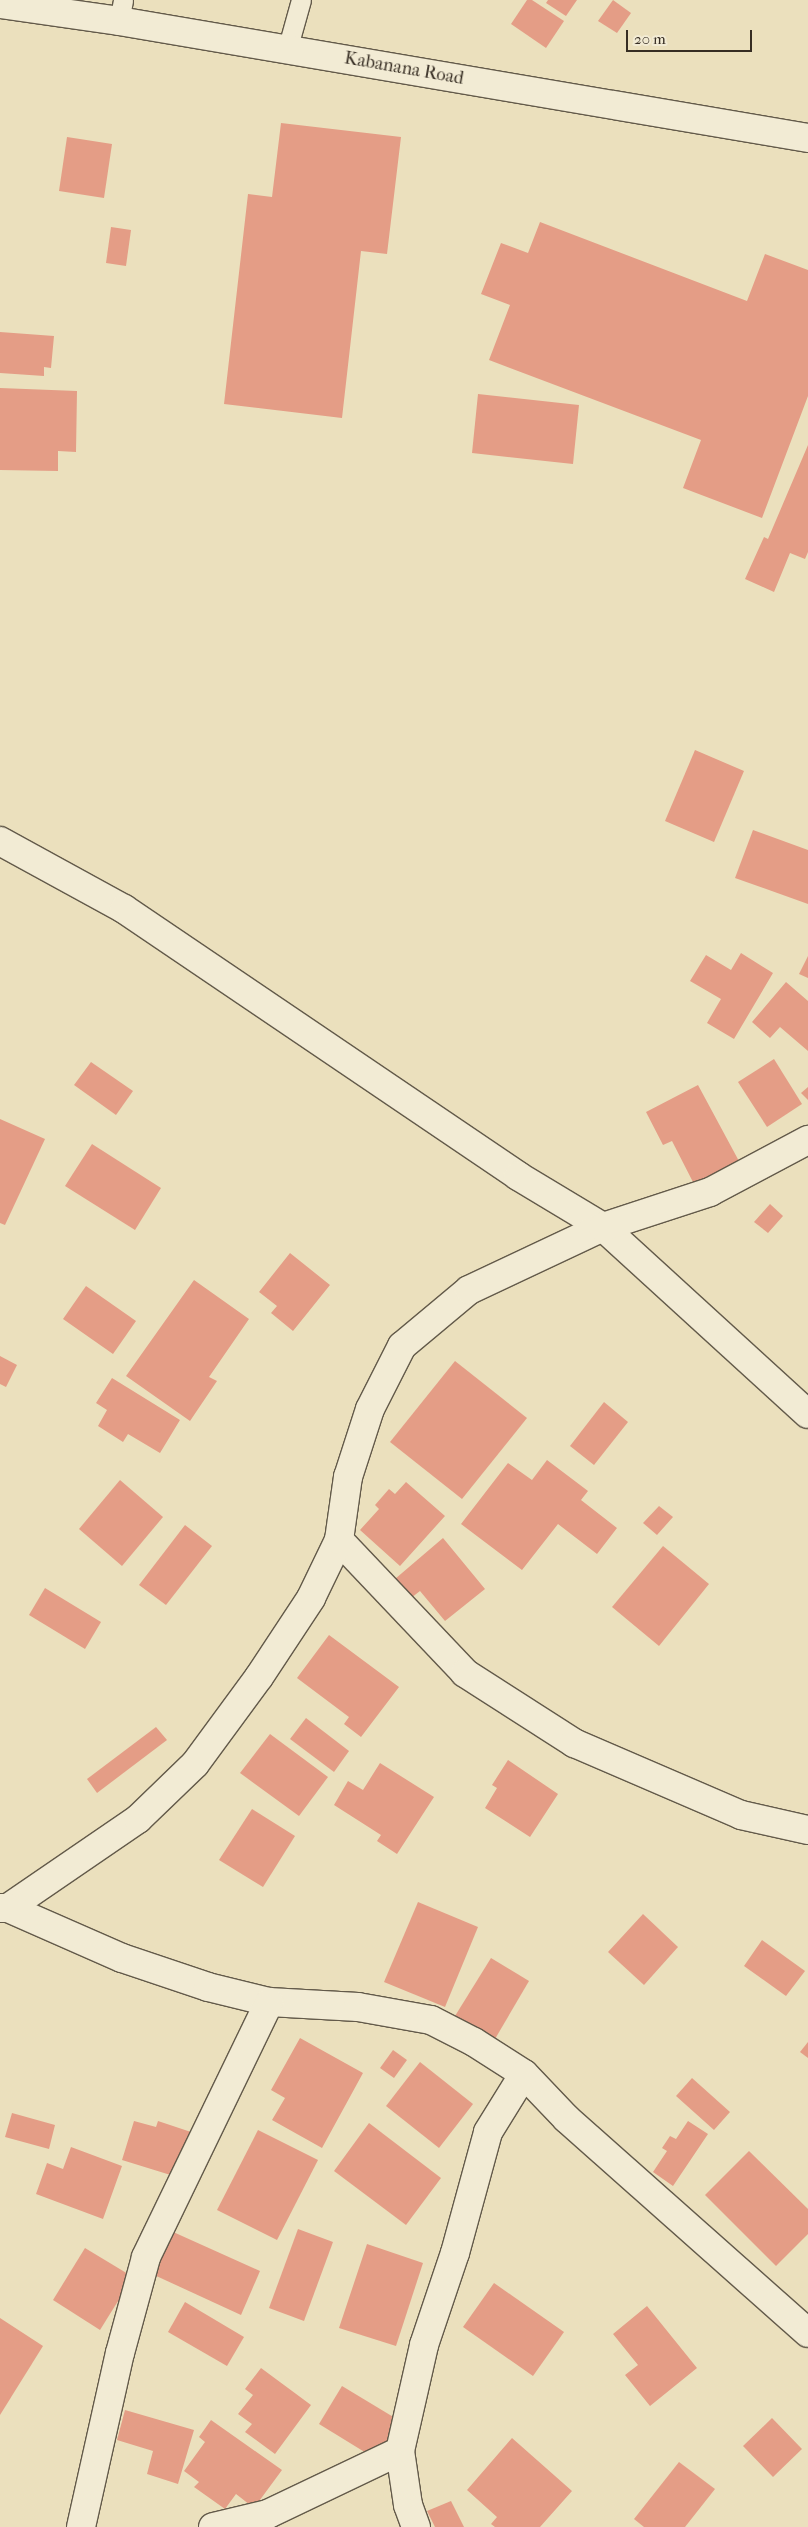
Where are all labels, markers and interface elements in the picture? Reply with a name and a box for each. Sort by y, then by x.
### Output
scale bar [628,20,754,52]
text: 20 m [634,30,666,48]
street label: Kabanana Road [343,48,465,90]

